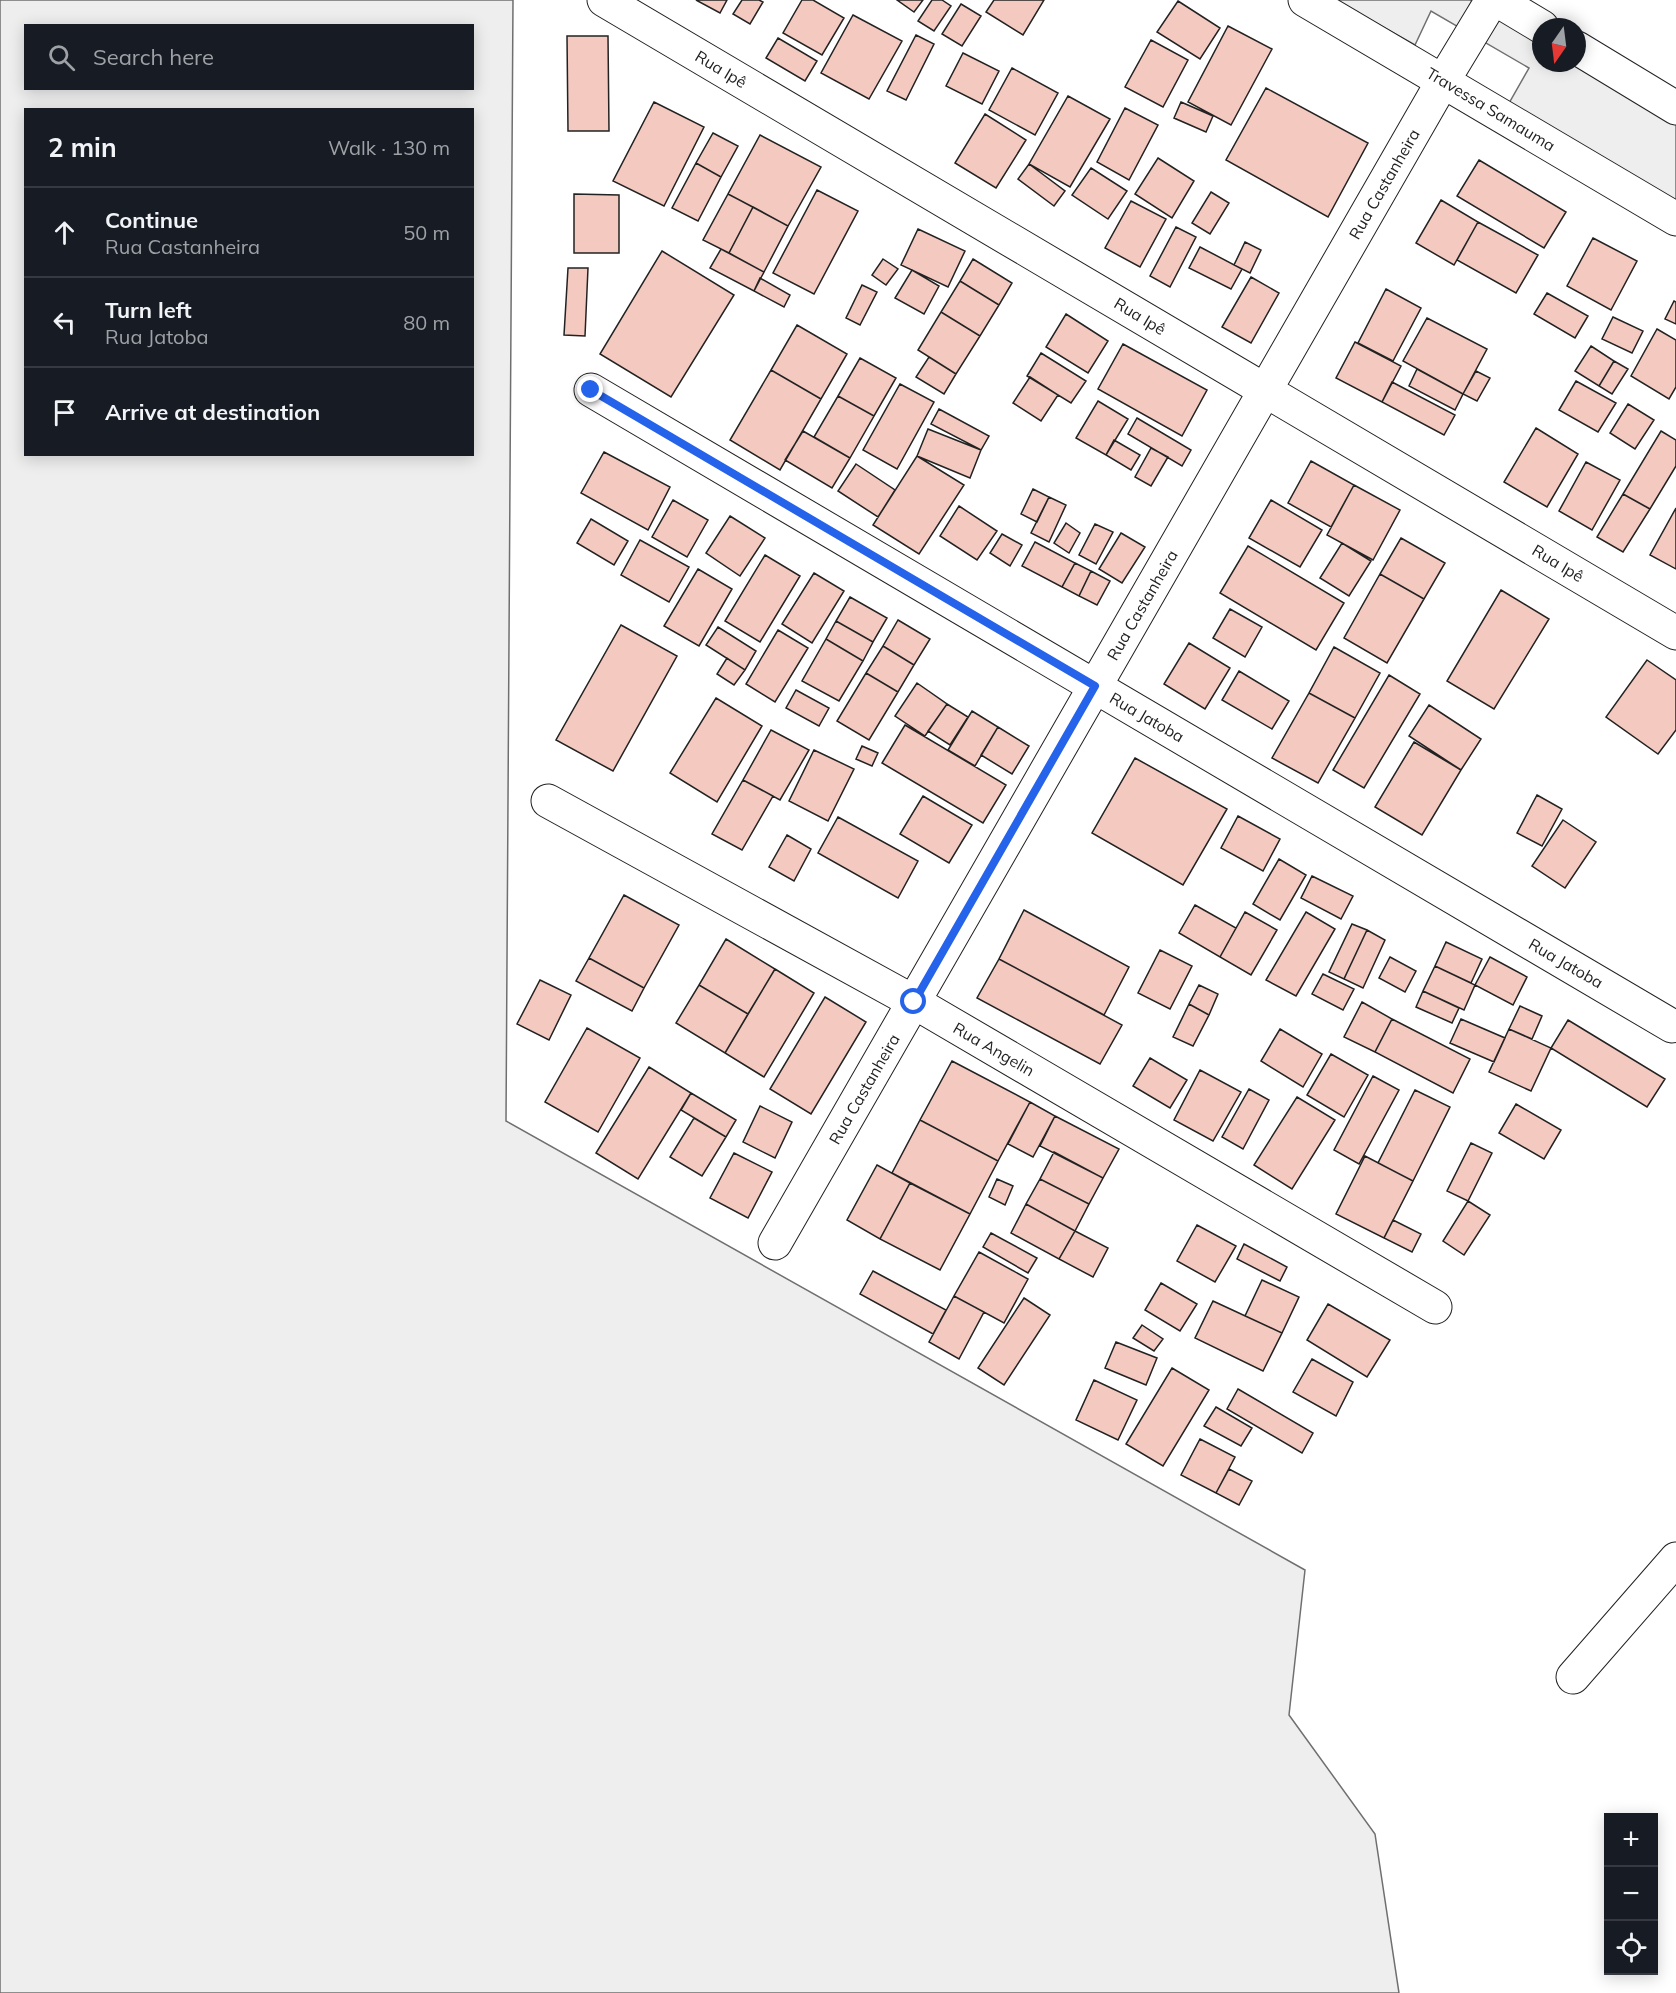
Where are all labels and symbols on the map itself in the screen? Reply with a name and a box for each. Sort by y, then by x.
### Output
north arrow [1532,18,1586,72]
street label: Rua Ipê [692,46,750,92]
street label: Travessa Samauma [1423,63,1559,155]
street label: Rua Castanheira [1344,125,1424,243]
street label: Rua Ipê [1111,293,1169,339]
route end [577,376,603,402]
street label: Rua Ipê [1529,540,1587,586]
street label: Rua Castanheira [1102,546,1182,664]
street label: Rua Jatoba [1106,688,1188,746]
street label: Rua Jatoba [1525,934,1607,992]
route start [900,988,926,1014]
street label: Rua Angelin [950,1018,1038,1080]
street label: Rua Castanheira [824,1030,904,1148]

